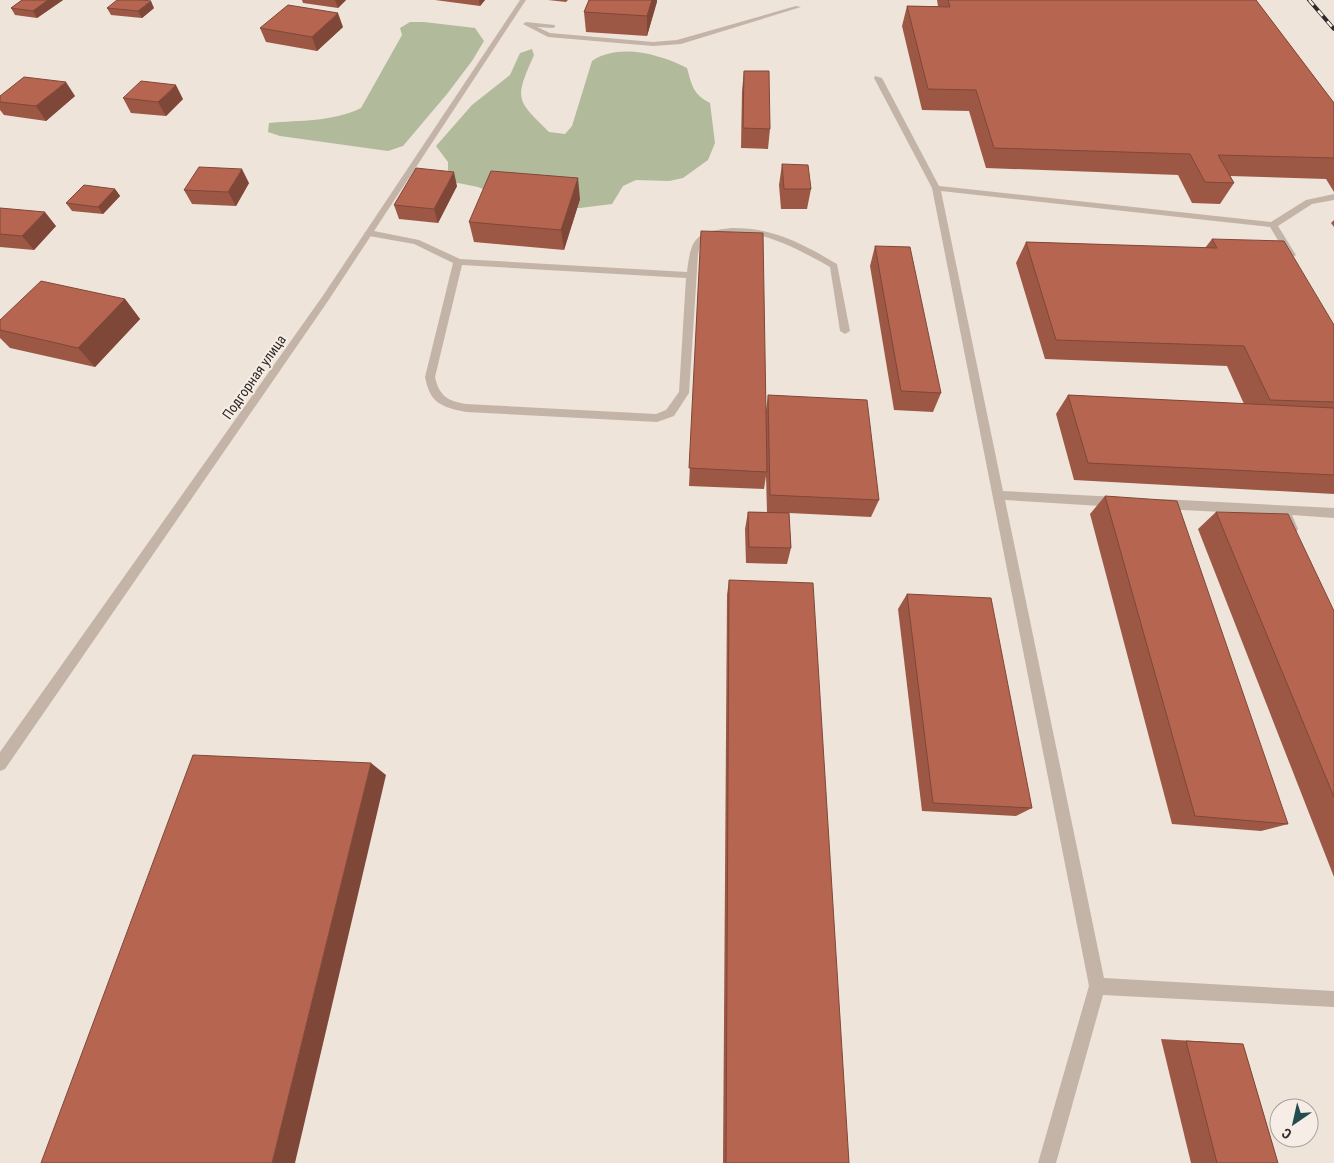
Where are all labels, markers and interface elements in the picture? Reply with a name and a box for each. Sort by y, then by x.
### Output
street label: Подгорная улица [219,332,289,422]
north arrow [1269,1098,1319,1148]
text: С [1279,1125,1295,1143]

